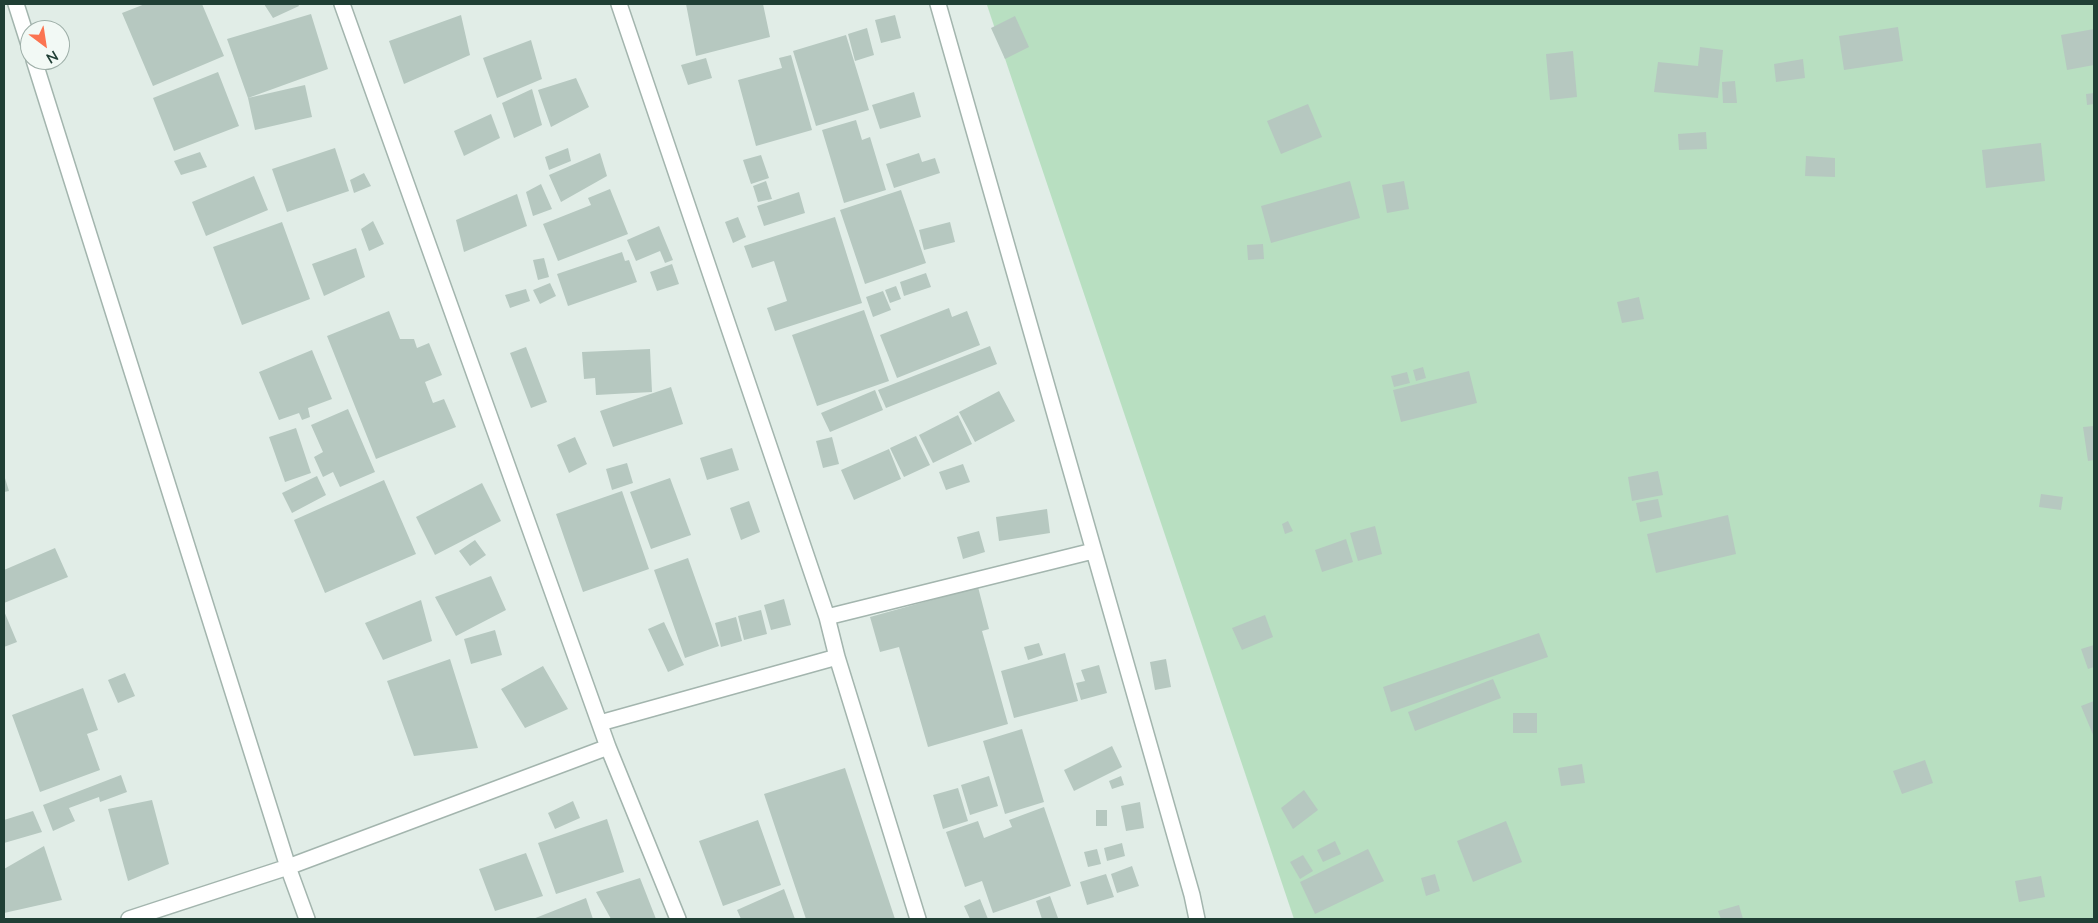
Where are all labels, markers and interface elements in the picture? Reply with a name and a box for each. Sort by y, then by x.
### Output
north arrow [20,20,70,70]
text: N [43,47,61,67]

